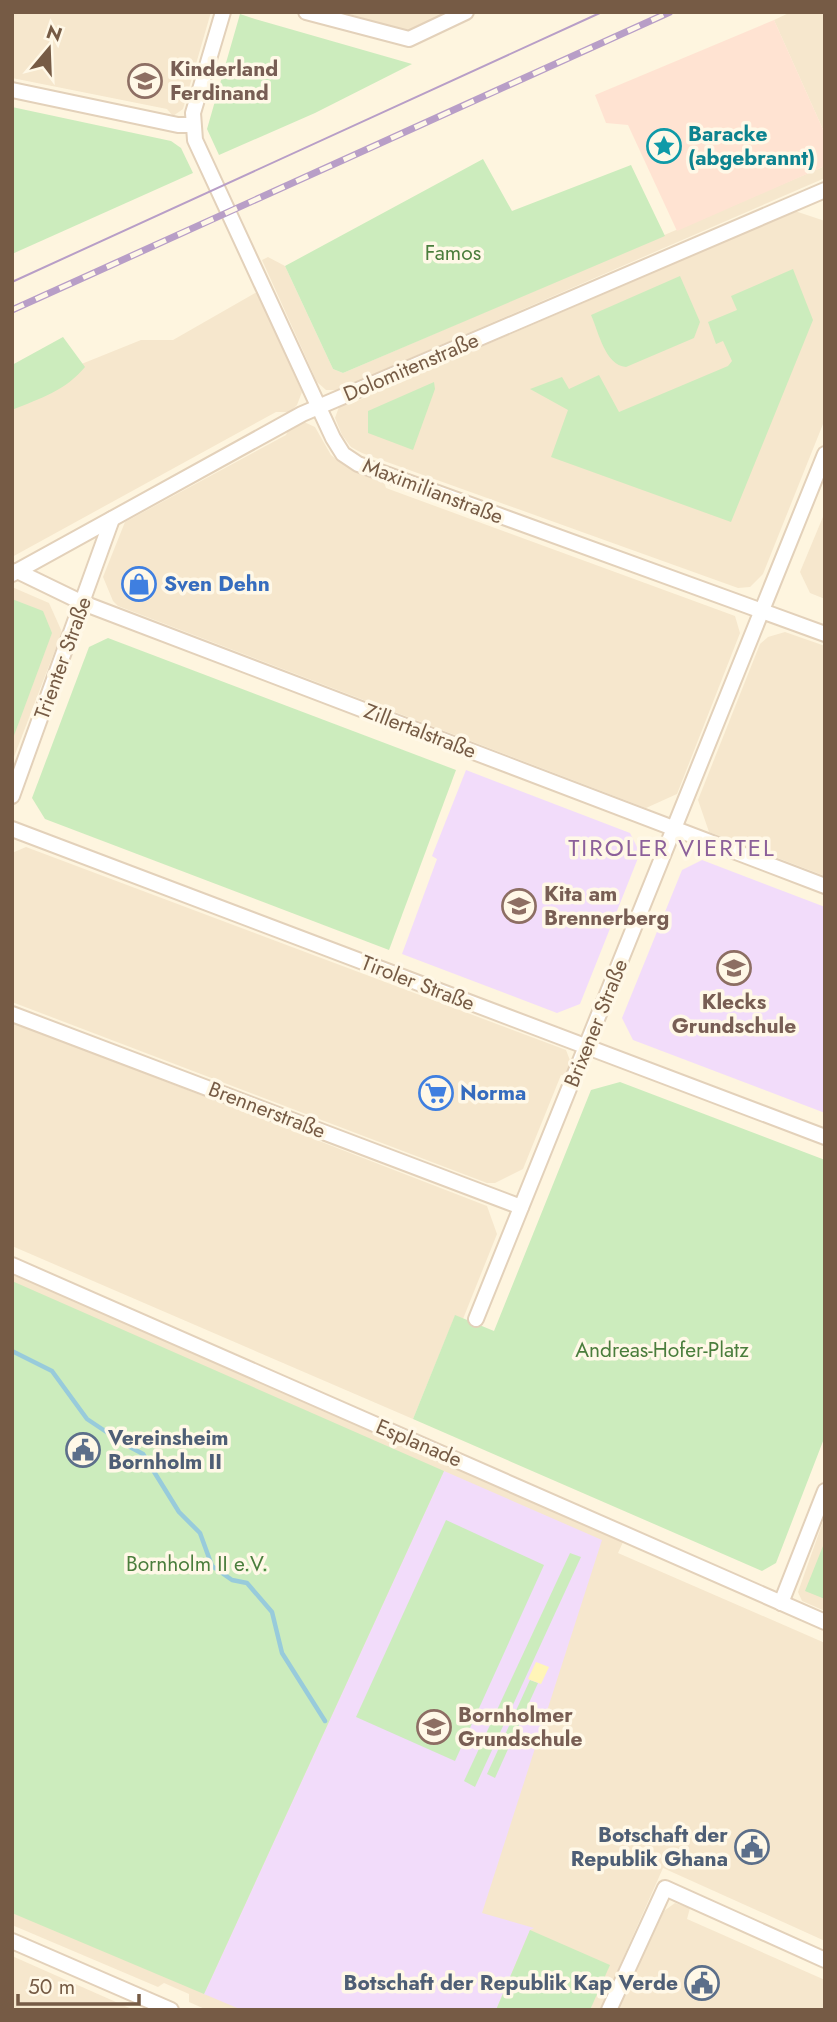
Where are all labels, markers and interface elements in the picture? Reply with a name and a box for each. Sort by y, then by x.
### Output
north arrow [14,14,84,84]
text: N [43,18,66,49]
place label: Kinderland Ferdinand [170,54,278,108]
school or university icon: Kinderland Ferdinand [126,62,164,100]
place label: Baracke (abgebrannt) [688,119,815,173]
place icon: Baracke (abgebrannt) [645,127,683,165]
park label: Famos [425,238,481,268]
street label: Dolomitenstraße [339,325,483,409]
street label: Maximilianstraße [358,450,508,532]
shop icon: Sven Dehn [120,565,158,603]
place label: Sven Dehn [164,569,270,599]
street label: Trienter Straße [27,592,99,723]
street label: Zillertalstraße [360,696,481,766]
district label: TIROLER VIERTEL [568,830,776,865]
place label: Kita am Brennerberg [544,879,669,933]
school or university icon: Kita am Brennerberg [500,887,538,925]
street label: Tiroler Straße [357,948,479,1018]
school or university icon: Klecks Grundschule [715,949,753,987]
street label: Brixener Straße [557,954,635,1091]
place label: Klecks Grundschule [672,987,796,1041]
street label: Brennerstraße [204,1074,330,1146]
supermarket icon: Norma [417,1074,455,1112]
place label: Norma [460,1078,526,1108]
park label: Andreas-Hofer-Platz [575,1335,749,1365]
street label: Esplanade [371,1411,467,1475]
place label: Vereinsheim Bornholm II [107,1423,229,1477]
public building icon: Vereinsheim Bornholm II [64,1431,102,1469]
park label: Bornholm II e.V. [126,1549,268,1579]
place label: Bornholmer Grundschule [458,1700,583,1754]
school or university icon: Bornholmer Grundschule [415,1708,453,1746]
place label: Botschaft der Republik Ghana [571,1820,728,1874]
public building icon: Botschaft der Republik Ghana [733,1828,771,1866]
scale bar [18,1962,138,2006]
public building icon: Botschaft der Republik Kap Verde [683,1964,721,2002]
place label: Botschaft der Republik Kap Verde [343,1968,678,1998]
text: 50 m [28,1972,75,2002]

